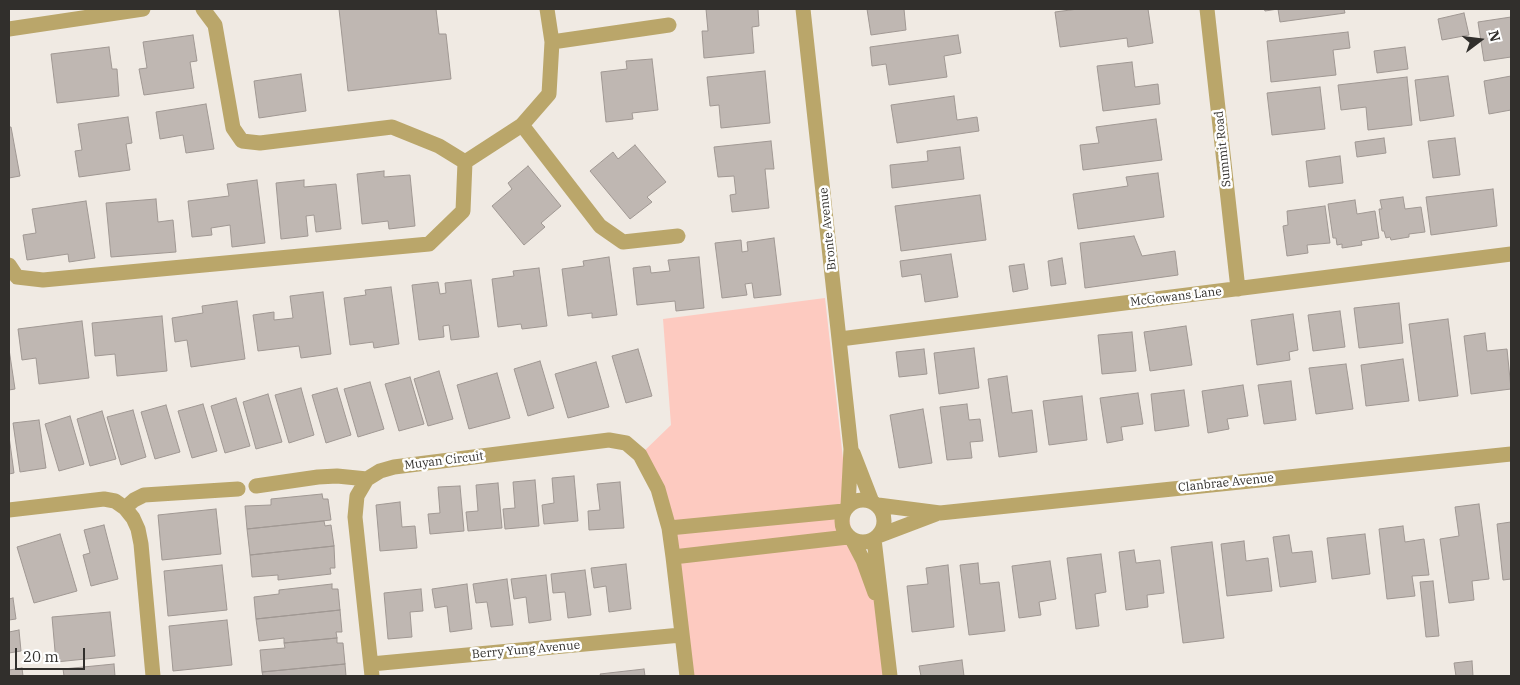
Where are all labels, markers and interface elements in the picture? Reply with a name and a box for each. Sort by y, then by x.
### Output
north arrow [1455,15,1505,65]
text: N [1484,28,1505,44]
street label: Summit Road [1212,110,1234,188]
street label: Bronte Avenue [816,187,840,271]
street label: McGowans Lane [1130,284,1222,310]
street label: Muyan Circuit [404,449,484,473]
street label: Clanbrae Avenue [1177,471,1275,495]
scale bar [18,638,88,670]
street label: Berry Yung Avenue [471,638,581,662]
text: 20 m [23,647,59,666]

